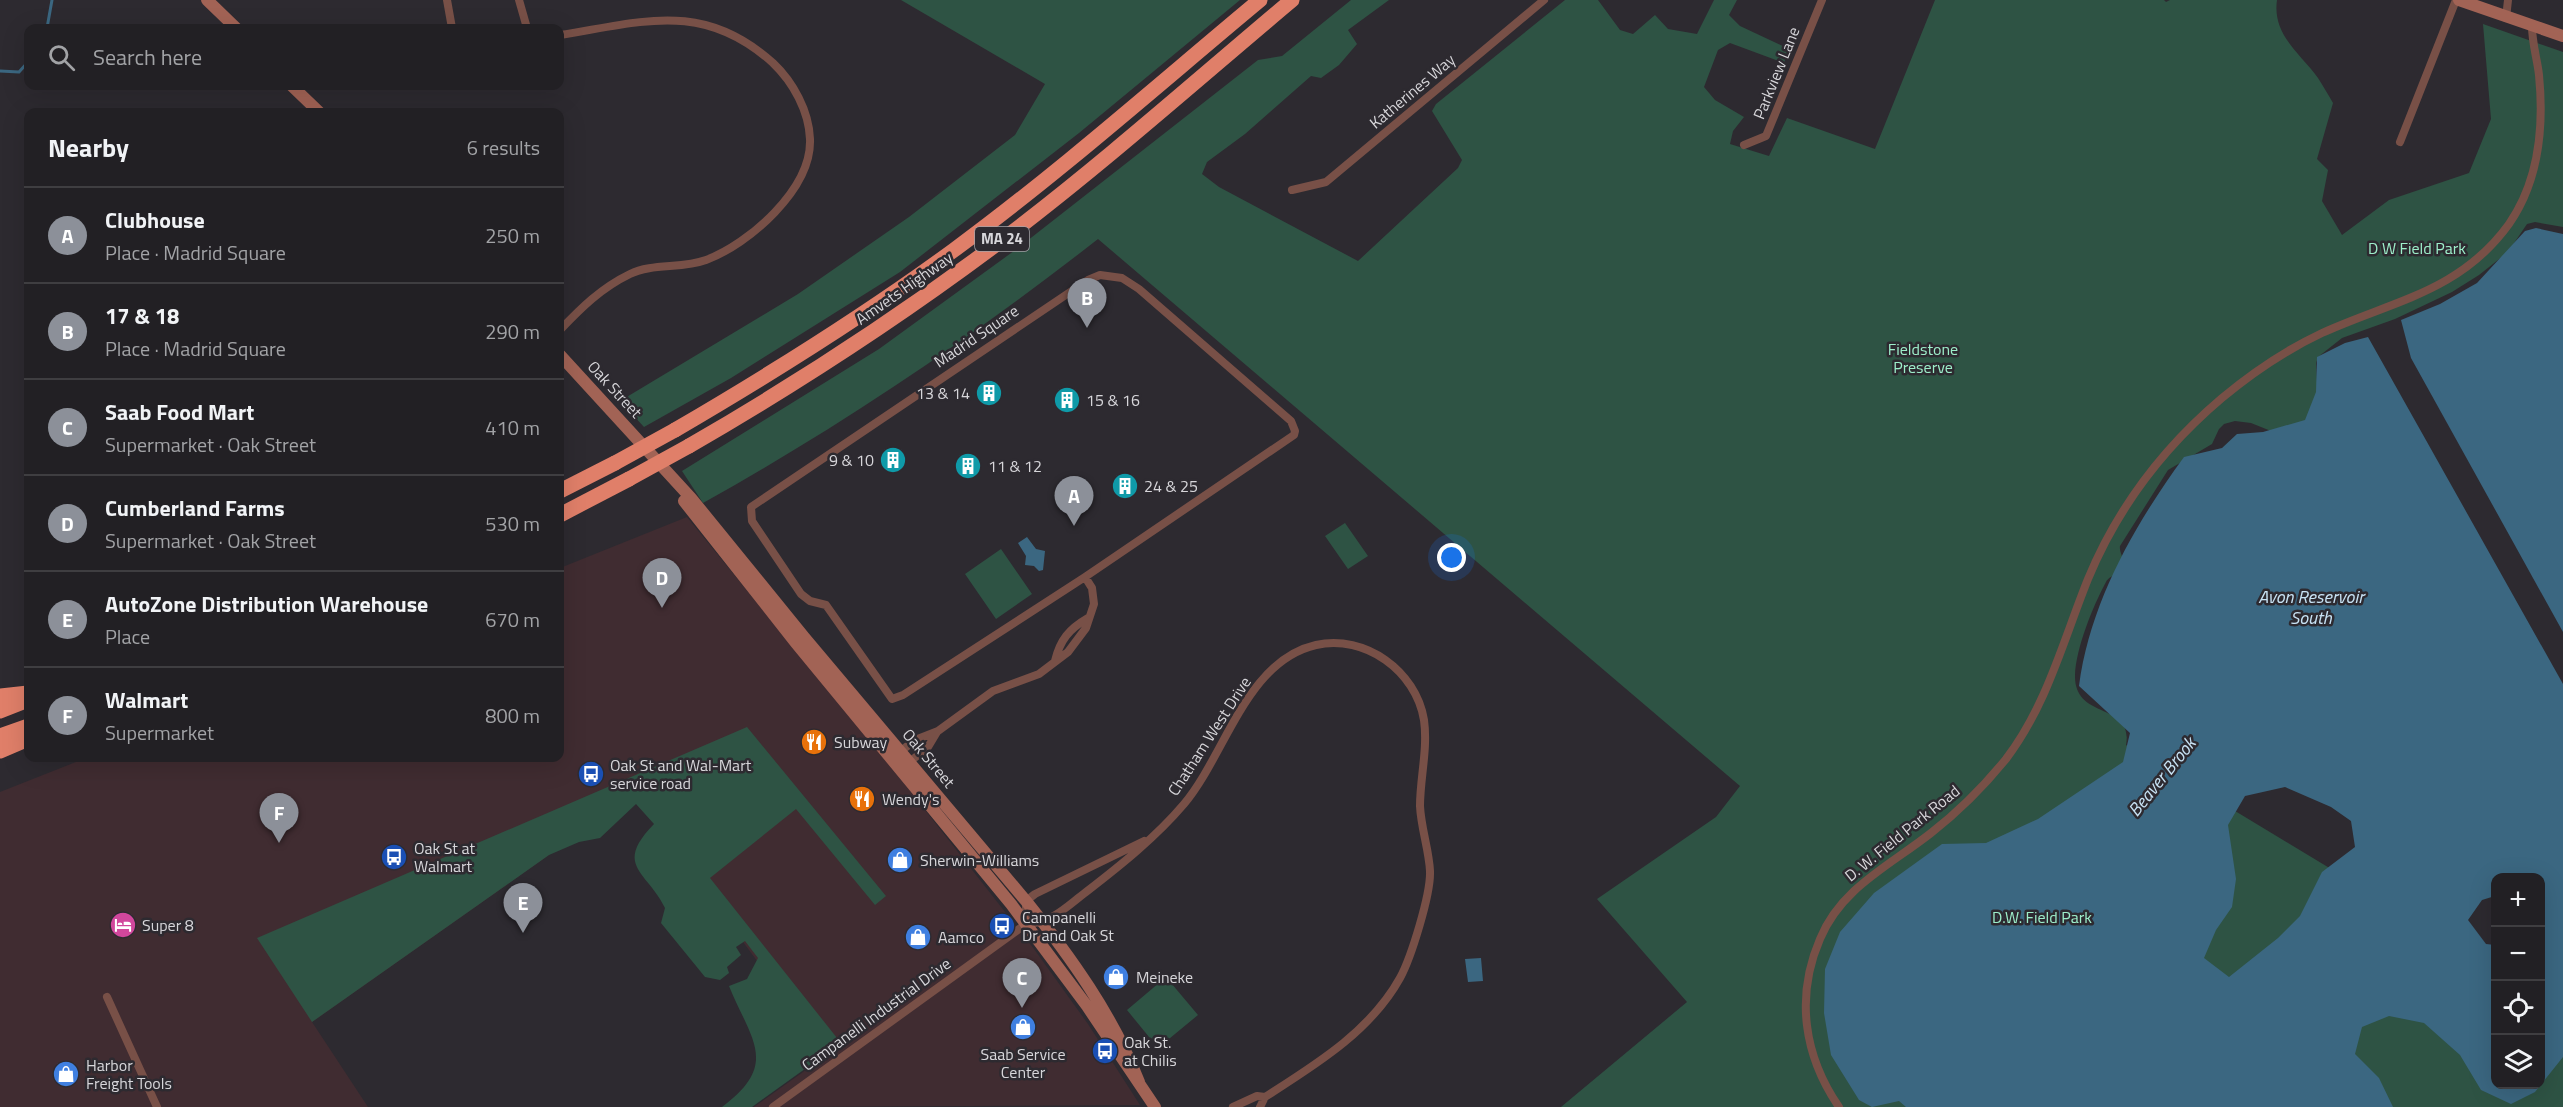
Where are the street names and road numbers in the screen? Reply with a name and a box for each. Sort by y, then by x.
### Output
street label: Parkview Lane [1747,23,1805,123]
street label: Katherines Way [1364,48,1460,134]
road number: MA 24 [975,227,1029,251]
street label: Amvets Highway [851,245,958,330]
street label: Madrid Square [929,299,1023,373]
street label: Oak Street [582,355,648,423]
street label: Chatham West Drive [1161,672,1257,800]
street label: Oak Street [897,723,961,793]
street label: D. W. Field Park Road [1839,779,1965,887]
street label: Campanelli Industrial Drive [796,952,956,1076]

